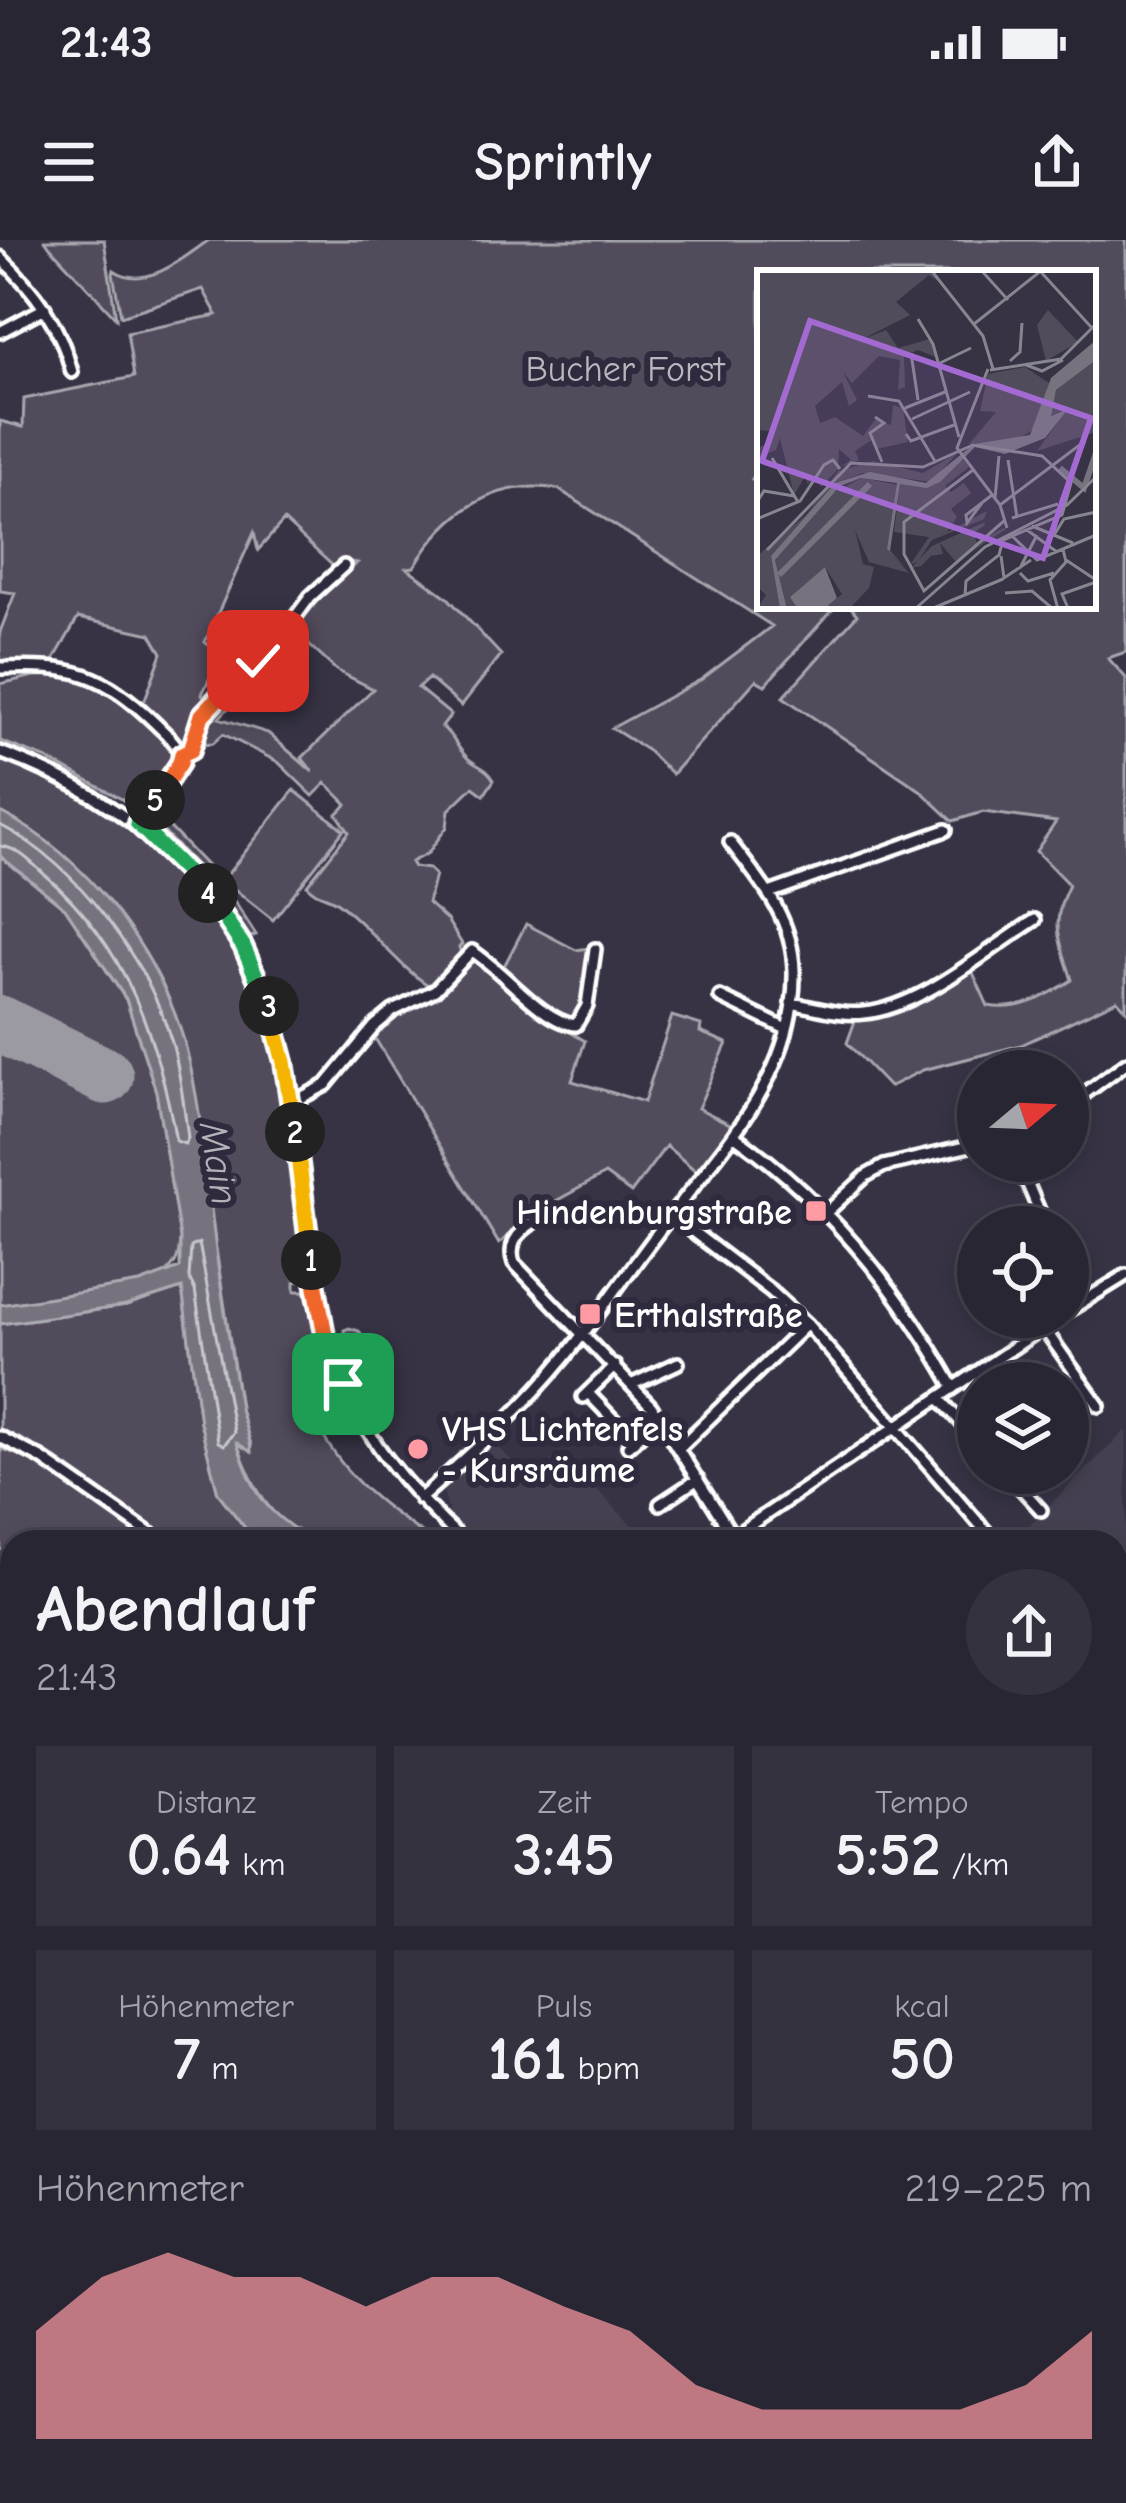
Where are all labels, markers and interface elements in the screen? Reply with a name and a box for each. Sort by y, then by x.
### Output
text: 21:43 [60,16,153,68]
icon: menu [36,129,102,195]
icon: share [1024,129,1090,195]
text: Sprintly [474,131,652,194]
inset map [757,270,1096,609]
park label: Bucher Forst [525,349,726,390]
pin [207,610,309,712]
icon: check [225,628,291,694]
pin: 5 [125,770,185,830]
text: 5 [146,781,164,819]
pin: 4 [178,863,238,923]
text: 4 [200,874,216,912]
pin: 3 [239,976,299,1036]
text: 3 [261,987,277,1025]
north arrow [957,1050,1089,1182]
map controls [957,1050,1089,1494]
pin: 2 [265,1102,325,1162]
text: 2 [287,1113,303,1151]
water label: Main [190,1118,247,1208]
place label: Hindenburgstraße [516,1192,792,1233]
marker: Hindenburgstraße [803,1198,829,1224]
button: locate [957,1206,1089,1338]
pin: 1 [281,1230,341,1290]
text: 1 [305,1241,317,1279]
place label: Erthalstraße [614,1295,803,1336]
marker: Erthalstraße [577,1301,603,1327]
pin [292,1333,394,1435]
icon: arrive [310,1351,376,1417]
button: layers [957,1362,1089,1494]
place label: VHS Lichtenfels - Kursräume [442,1409,683,1491]
marker: VHS Lichtenfels - Kursräume [405,1436,431,1462]
button: share [966,1569,1092,1695]
text: Abendlauf [36,1572,314,1648]
text: 21:43 [36,1655,118,1700]
text: Distanz [156,1783,256,1821]
text: Zeit [538,1783,590,1821]
text: Tempo [875,1783,969,1821]
text: 0.64 [127,1821,231,1890]
text: 3:45 [513,1821,615,1890]
text: 5:52 [835,1821,941,1890]
text: km [231,1845,286,1883]
text: /km [941,1845,1009,1883]
text: Höhenmeter [118,1987,294,2025]
text: Puls [536,1987,592,2025]
text: kcal [894,1987,950,2025]
text: 7 [173,2025,200,2094]
text: 161 [488,2025,567,2094]
text: 50 [889,2025,955,2094]
text: m [200,2049,239,2087]
text: bpm [567,2049,640,2087]
text: Höhenmeter [36,2166,244,2211]
text: 219–225 m [905,2166,1092,2211]

